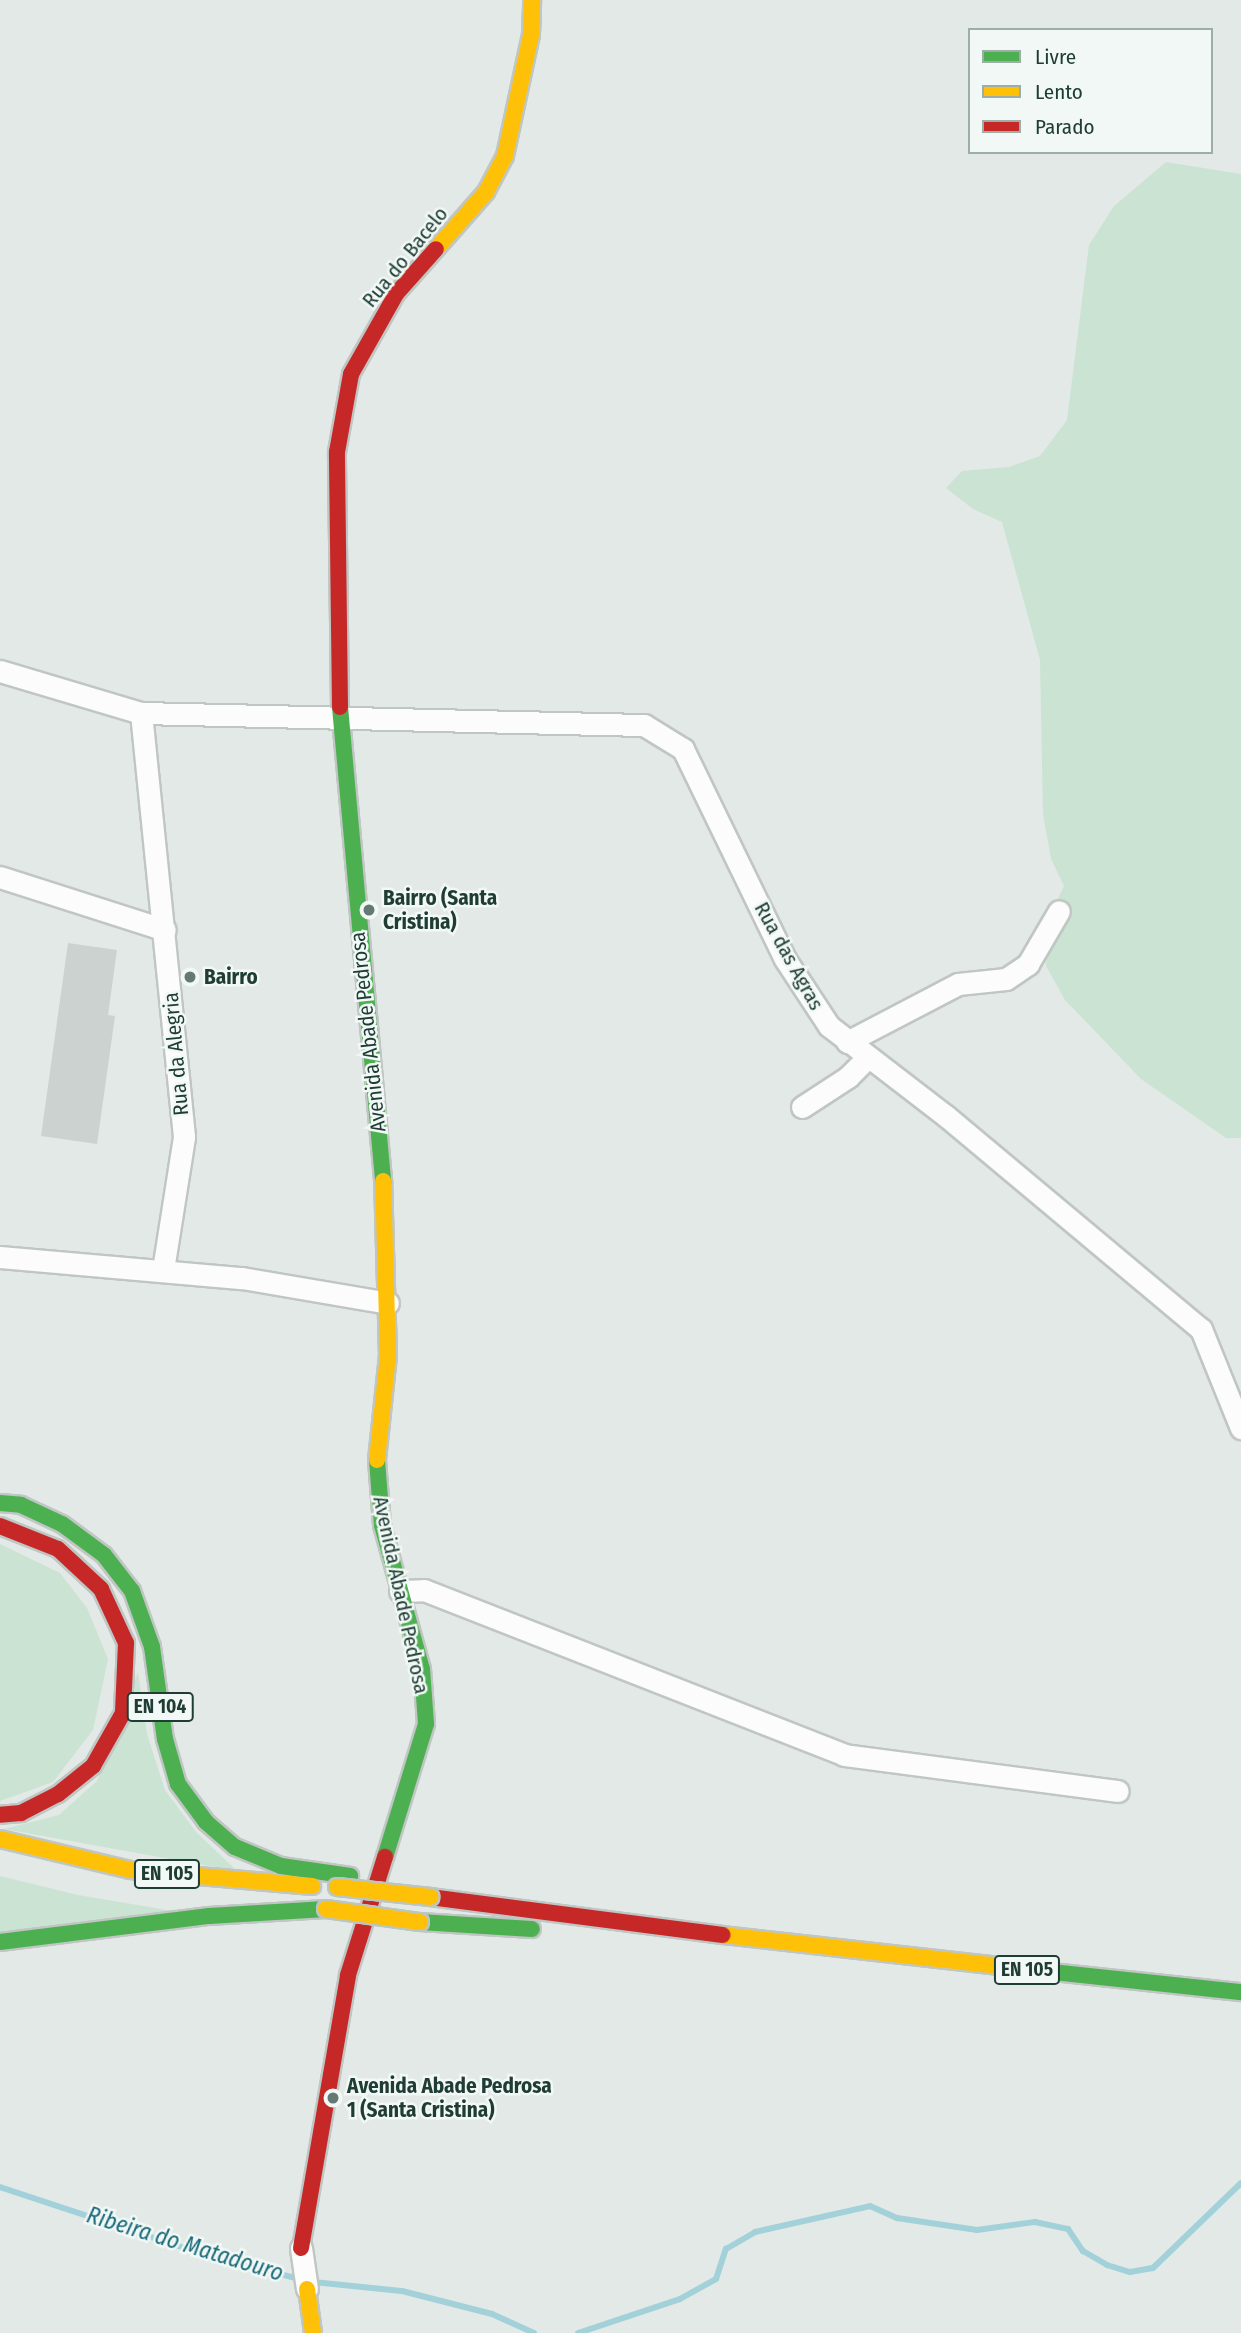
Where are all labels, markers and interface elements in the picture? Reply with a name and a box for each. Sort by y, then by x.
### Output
legend [968,28,1213,154]
text: Livre [1035,44,1076,70]
text: Lento [1035,79,1083,105]
text: Parado [1035,114,1094,140]
street label: Rua do Bacelo [357,202,453,312]
place label: Bairro (Santa Cristina) [383,885,497,935]
street label: Rua das Agras [749,898,829,1014]
marker: Bairro (Santa Cristina) [361,902,377,918]
street label: Avenida Abade Pedrosa [345,931,391,1133]
place label: Bairro [204,964,258,990]
marker: Bairro [182,969,198,985]
street label: Rua da Alegria [158,991,194,1117]
street label: Avenida Abade Pedrosa [368,1494,434,1696]
road number: EN 104 [125,1692,195,1722]
road number: EN 105 [134,1858,200,1890]
road number: EN 105 [994,1954,1060,1986]
place label: Avenida Abade Pedrosa 1 (Santa Cristina) [347,2073,552,2123]
marker: Avenida Abade Pedrosa 1 (Santa Cristina) [325,2090,341,2106]
water label: Ribeira do Matadouro [83,2201,287,2287]

